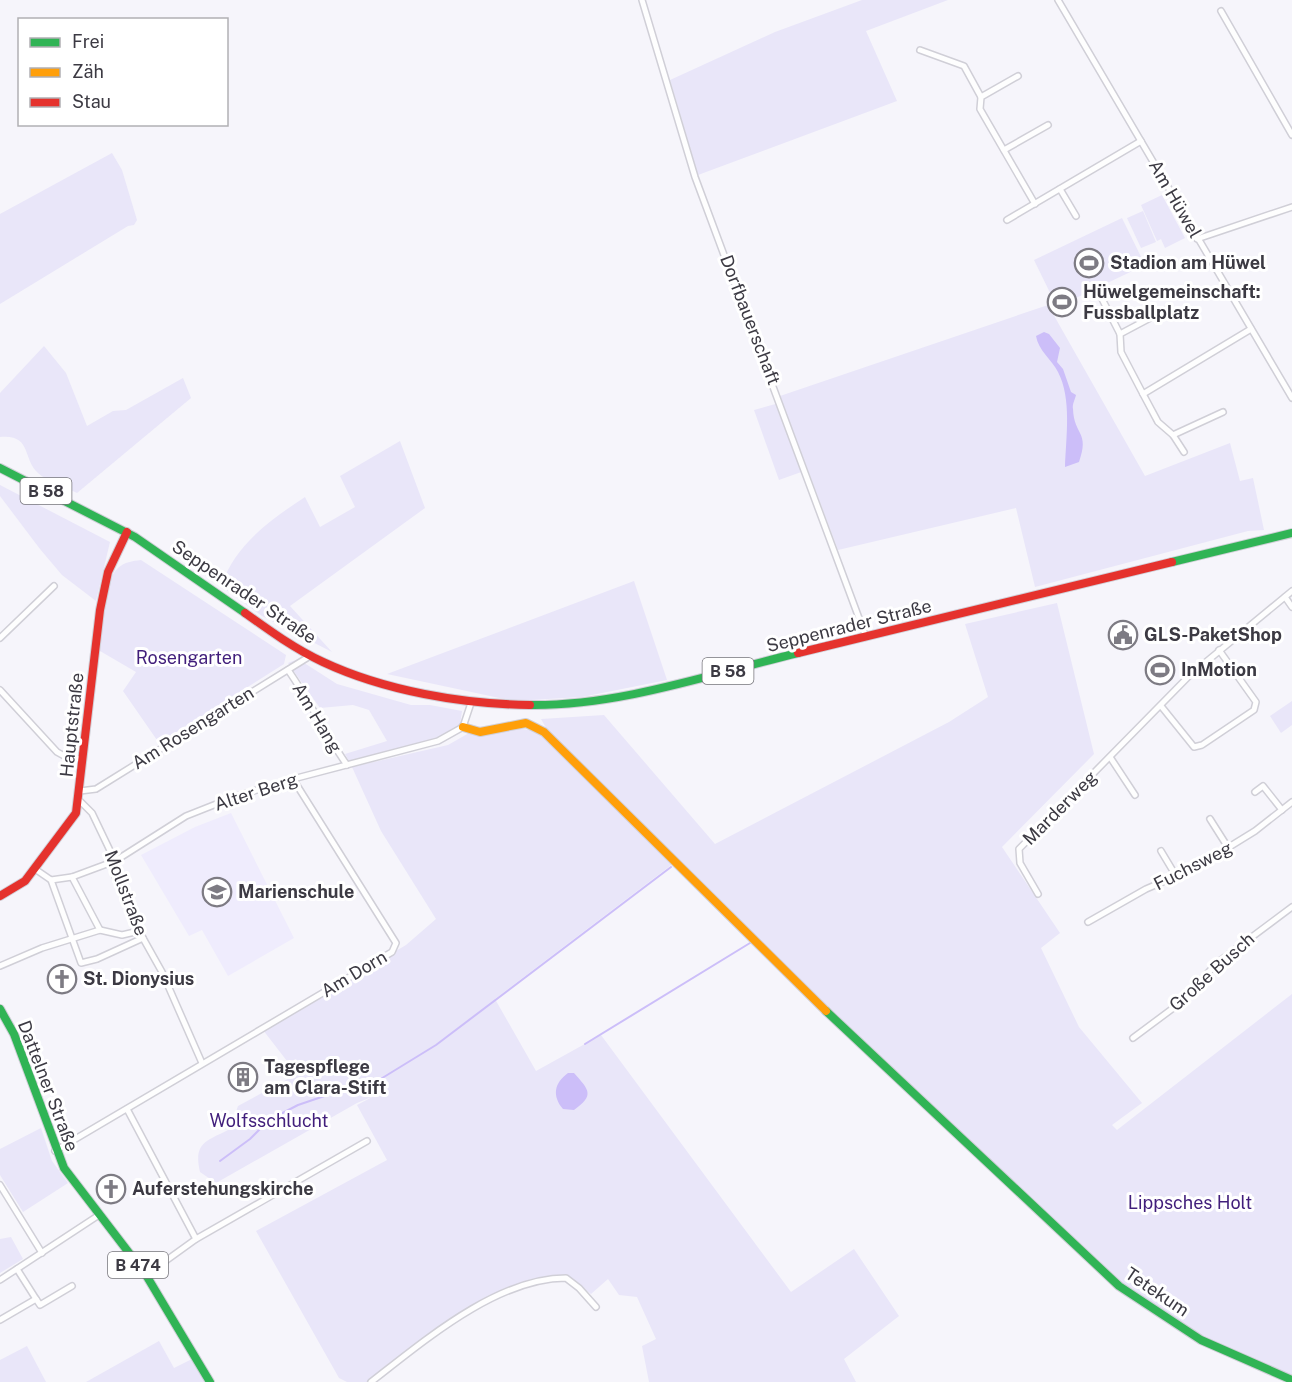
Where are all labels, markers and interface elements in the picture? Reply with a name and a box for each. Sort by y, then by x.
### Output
legend [18,18,228,126]
text: Frei [72,31,104,52]
text: Zäh [72,61,104,82]
text: Stau [72,91,111,112]
street label: Am Hüwel [1145,156,1206,241]
sports icon: Stadion am Hüwel [1073,247,1105,279]
street label: Dorfbauerschaft [716,252,785,388]
place label: Stadion am Hüwel [1110,252,1266,273]
place label: Hüwelgemeinschaft: Fussballplatz [1083,281,1261,323]
sports icon: Hüwelgemeinschaft: Fussballplatz [1046,286,1078,318]
road number: B 58 [20,478,72,504]
street label: Seppenrader Straße [168,535,320,648]
street label: Seppenrader Straße [764,595,934,656]
public building icon: GLS-PaketShop [1107,619,1139,651]
place label: GLS-PaketShop [1144,624,1282,645]
park label: Rosengarten [136,647,242,668]
sports icon: InMotion [1144,654,1176,686]
road number: B 58 [702,658,754,684]
place label: InMotion [1181,659,1257,680]
street label: Hauptstraße [56,672,87,778]
street label: Am Hang [288,679,347,757]
street label: Am Rosengarten [128,682,257,773]
street label: Marderweg [1018,766,1101,849]
street label: Alter Berg [212,768,300,815]
street label: Fuchsweg [1150,837,1235,894]
street label: Mollstraße [101,847,152,938]
school or university icon: Marienschule [201,876,233,908]
place label: Marienschule [238,881,354,902]
street label: Große Busch [1165,928,1258,1015]
street label: Am Dorn [317,946,390,1001]
church icon: St. Dionysius [46,963,78,995]
place label: St. Dionysius [83,968,194,989]
street label: Dattelner Straße [14,1017,83,1154]
place label: Tagespflege am Clara-Stift [264,1056,386,1098]
building icon: Tagespflege am Clara-Stift [227,1061,259,1093]
park label: Wolfsschlucht [209,1110,329,1131]
church icon: Auferstehungskirche [95,1173,127,1205]
place label: Auferstehungskirche [132,1178,314,1199]
park label: Lippsches Holt [1128,1192,1252,1213]
road number: B 474 [108,1252,168,1278]
street label: Tetekum [1121,1263,1193,1320]

